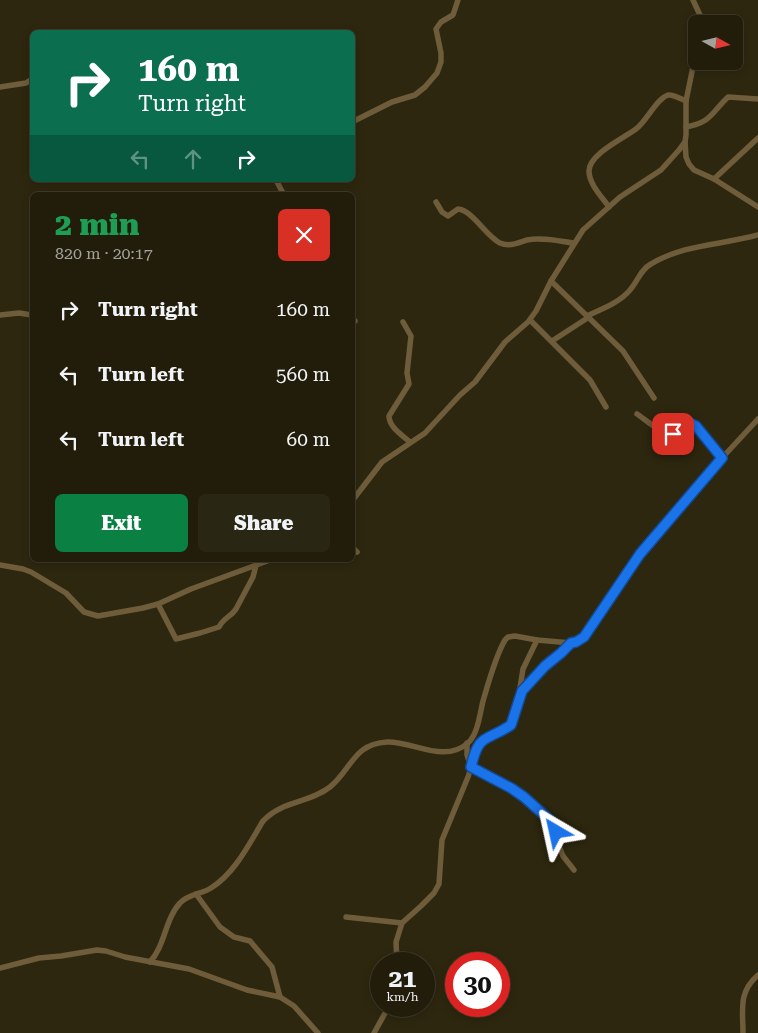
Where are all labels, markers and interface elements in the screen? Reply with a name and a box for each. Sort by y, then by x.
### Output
north arrow [688,15,742,70]
map controls [688,15,743,70]
text: 160 m [138,49,239,90]
icon: right [55,50,120,115]
text: Turn right [138,91,246,116]
icon: left [126,145,154,173]
icon: ahead [179,145,207,173]
icon: right [232,145,260,173]
text: 2 min [55,207,139,242]
button: close [278,209,330,261]
text: 820 m · 20:17 [55,244,153,263]
icon: right [55,296,83,324]
text: Turn right [98,298,198,321]
text: 160 m [276,298,330,321]
icon: left [55,361,83,389]
text: Turn left [98,363,184,386]
text: 560 m [276,363,330,386]
pin [652,413,694,455]
icon: arrive [659,420,687,448]
icon: left [55,426,83,454]
text: Turn left [98,428,184,451]
text: 60 m [287,428,330,451]
button: Exit [55,494,188,552]
button: Share [198,494,330,552]
position arrow [529,805,581,857]
speed limit sign: 30 [445,952,510,1017]
text: 21 [388,964,417,993]
text: km/h [386,990,419,1004]

